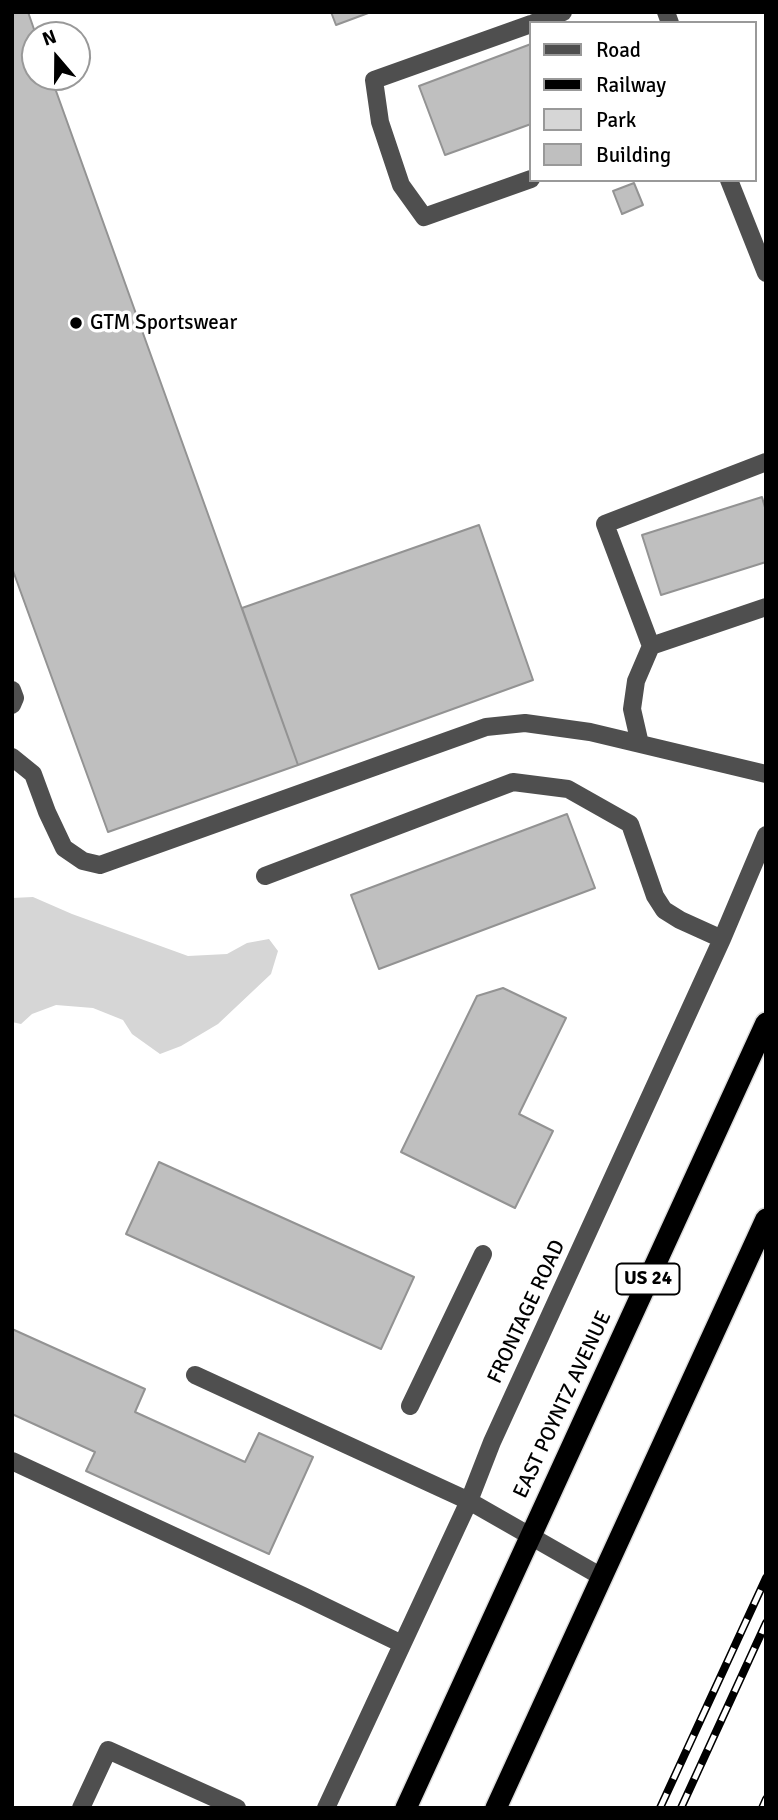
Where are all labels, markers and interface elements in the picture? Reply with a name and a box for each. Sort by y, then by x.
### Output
north arrow [21,21,91,91]
legend [530,21,757,182]
text: N [39,25,60,52]
text: Road [596,37,641,63]
text: Railway [596,72,666,98]
text: Park [596,107,636,133]
text: Building [596,142,671,168]
place label: GTM Sportswear [90,310,237,336]
marker: GTM Sportswear [68,315,84,331]
street label: FRONTAGE ROAD [483,1236,571,1388]
road number: US 24 [616,1264,680,1294]
street label: EAST POYNTZ AVENUE [509,1307,617,1503]

